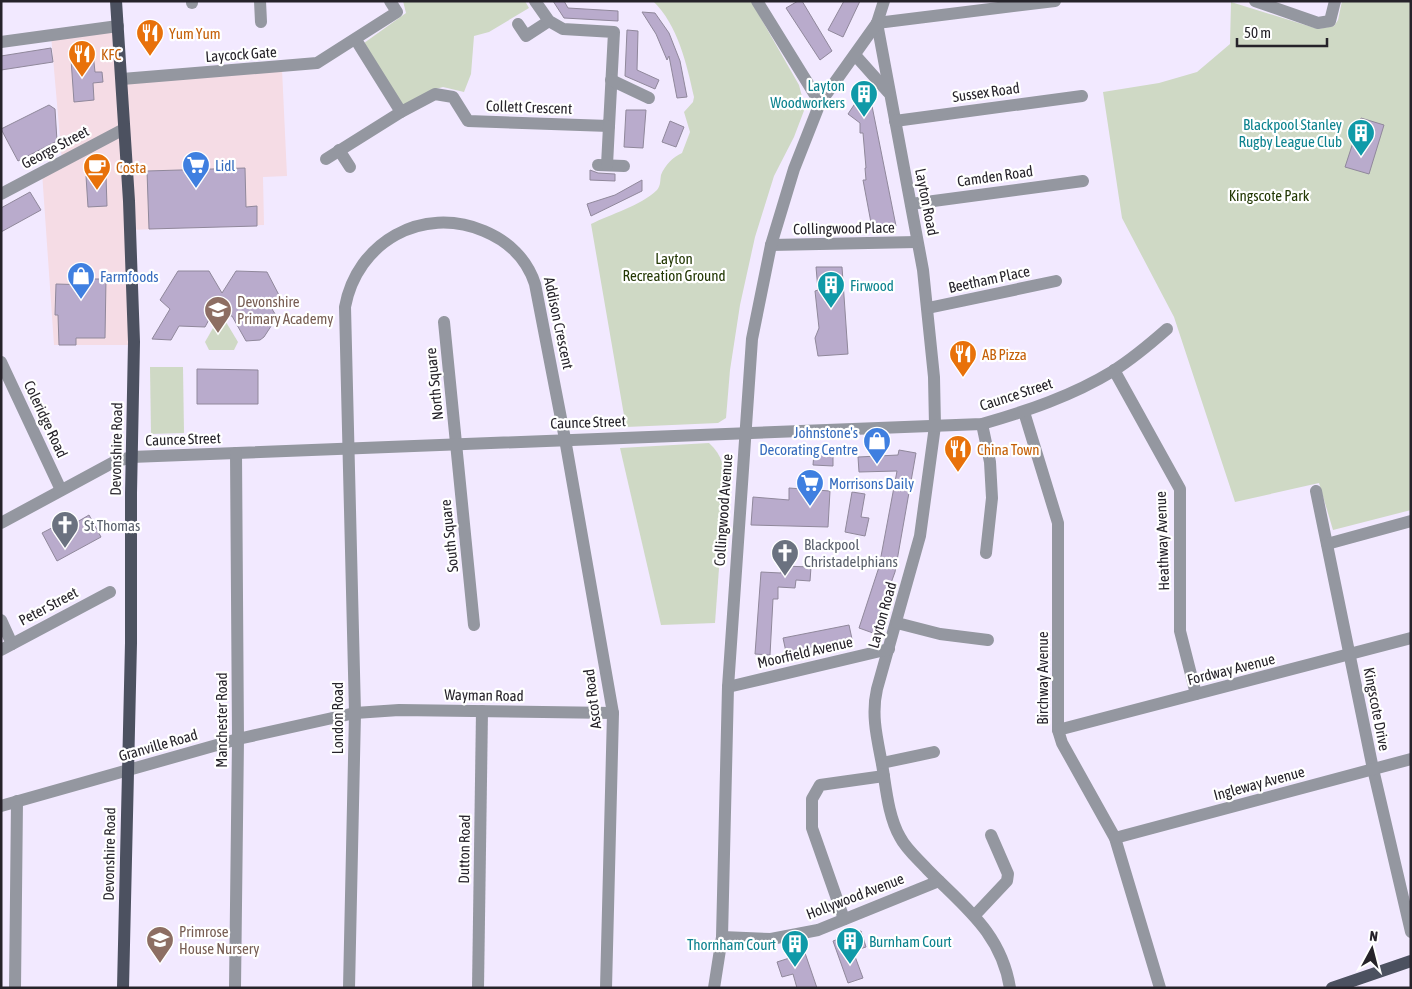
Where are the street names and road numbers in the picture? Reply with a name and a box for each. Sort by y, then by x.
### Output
street label: Laycock Gate [205,43,277,65]
street label: Sussex Road [951,79,1021,105]
street label: Collett Crescent [486,97,572,117]
street label: George Street [18,122,92,172]
street label: Camden Road [956,162,1034,190]
street label: Layton Road [912,167,942,237]
street label: Collingwood Place [793,219,895,237]
street label: Beetham Place [947,262,1031,296]
street label: Addison Crescent [541,275,577,371]
street label: North Square [422,347,446,421]
street label: Caunce Street [977,374,1055,414]
street label: Coleridge Road [21,378,71,460]
street label: Devonshire Road [107,402,125,496]
street label: Caunce Street [550,412,626,432]
street label: Caunce Street [145,429,221,449]
street label: Collingwood Avenue [711,453,735,567]
street label: Heathway Avenue [1152,491,1172,591]
street label: South Square [437,499,461,573]
street label: Layton Road [864,580,900,650]
street label: Peter Street [16,583,80,629]
street label: Birchway Avenue [1034,631,1051,725]
street label: Moorfield Avenue [756,633,855,671]
street label: Fordway Avenue [1185,650,1277,688]
street label: Kingscote Drive [1361,666,1393,752]
street label: Ascot Road [580,668,604,730]
street label: Manchester Road [213,672,230,768]
street label: London Road [329,682,346,754]
street label: Wayman Road [444,686,524,704]
street label: Granville Road [117,726,199,764]
street label: Ingleway Avenue [1212,763,1307,803]
street label: Devonshire Road [100,807,118,901]
street label: Dutton Road [455,814,473,884]
street label: Hollywood Avenue [804,869,906,922]

